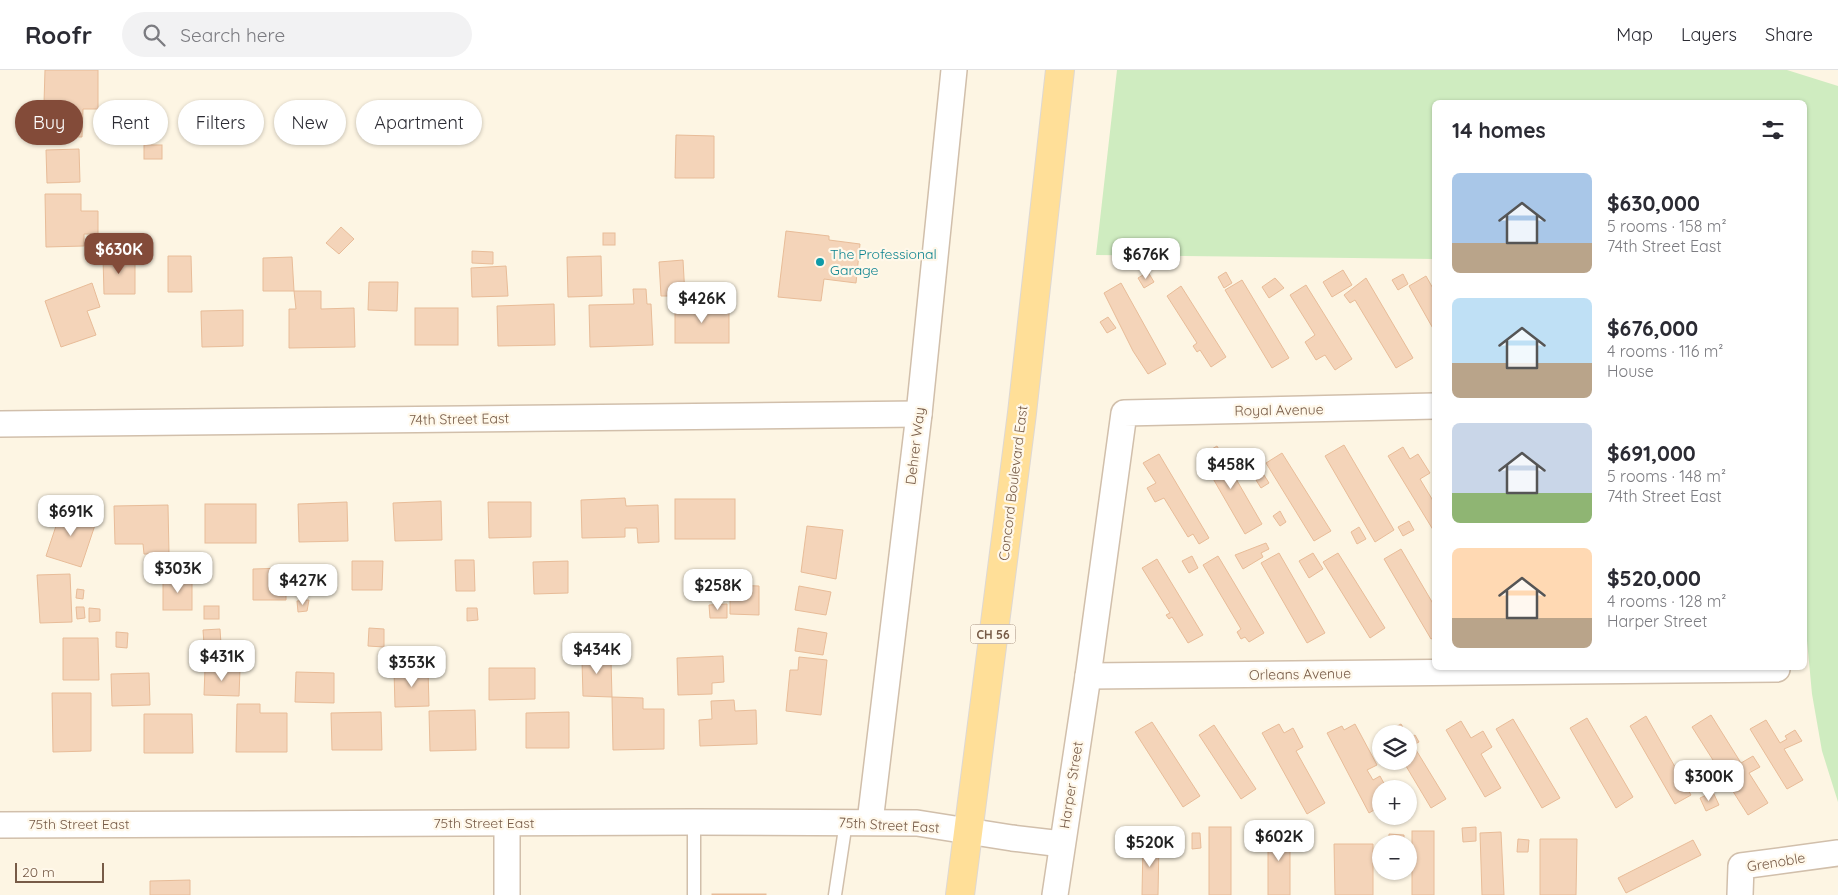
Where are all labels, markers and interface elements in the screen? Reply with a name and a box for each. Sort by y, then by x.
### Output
search box [122,12,472,57]
text: Roofr [25,20,92,50]
icon: search [140,21,168,49]
text: Search here [180,23,285,47]
text: Map [1616,23,1653,46]
text: Layers [1681,23,1737,46]
text: Share [1765,23,1813,46]
chip: Buy [15,100,83,145]
chip: Rent [93,100,168,145]
chip: Filters [178,100,264,145]
chip: New [274,100,346,145]
chip: Apartment [356,100,482,145]
icon: filters [1759,116,1787,144]
text: 14 homes [1452,117,1546,143]
text: $630,000 [1607,190,1700,216]
icon: home [1492,193,1552,253]
text: 5 rooms · 158 m² [1607,216,1727,236]
pin: $630K [84,232,154,275]
text: 74th Street East [1607,236,1722,256]
pin: $676K [1111,238,1181,280]
text: $630K [95,239,143,259]
text: $676K [1123,244,1169,264]
place label: The Professional Garage [830,245,937,279]
marker: The Professional Garage [814,256,826,268]
pin: $426K [667,282,737,324]
text: $426K [678,288,726,308]
text: $676,000 [1607,315,1698,341]
icon: home [1492,318,1552,378]
text: 4 rooms · 116 m² [1607,341,1723,361]
text: House [1607,361,1654,381]
street label: Royal Avenue [1234,400,1324,420]
street label: Concord Boulevard East [995,404,1031,562]
street label: Dehrer Way [901,406,929,486]
street label: 74th Street East [409,409,510,429]
text: $691,000 [1607,440,1696,466]
icon: home [1492,443,1552,503]
pin: $458K [1196,448,1266,490]
text: $458K [1207,454,1255,474]
text: 5 rooms · 148 m² [1607,466,1726,486]
text: 74th Street East [1607,486,1722,506]
pin: $691K [36,494,106,537]
text: $691K [49,501,93,521]
pin: $303K [143,552,213,594]
text: $303K [154,558,202,578]
pin: $427K [268,564,338,606]
text: $520,000 [1607,565,1701,591]
pin: $258K [683,568,753,611]
icon: home [1492,568,1552,628]
text: $427K [279,570,327,590]
text: $258K [694,575,742,595]
text: 4 rooms · 128 m² [1607,591,1726,611]
text: Harper Street [1607,611,1707,631]
road number: CH 56 [970,624,1016,644]
pin: $434K [562,632,632,675]
text: $434K [573,639,621,659]
pin: $431K [187,640,257,682]
text: $431K [200,646,244,666]
pin: $353K [377,646,447,688]
text: $353K [389,652,435,672]
street label: Orleans Avenue [1249,664,1351,684]
map controls [1372,725,1417,880]
button: layers [1372,725,1417,770]
street label: Harper Street [1055,740,1087,830]
pin: $300K [1674,760,1744,802]
text: $300K [1685,766,1733,786]
button: + [1372,780,1417,825]
street label: 75th Street East [838,813,940,837]
street label: 75th Street East [433,814,535,832]
street label: 75th Street East [28,815,130,833]
pin: $602K [1244,820,1314,862]
pin: $520K [1115,826,1185,868]
text: $602K [1255,826,1303,846]
text: $520K [1126,832,1174,852]
button: − [1372,835,1417,880]
street label: Grenoble [1746,849,1807,875]
scale bar [15,860,104,883]
text: 20 m [22,863,55,881]

